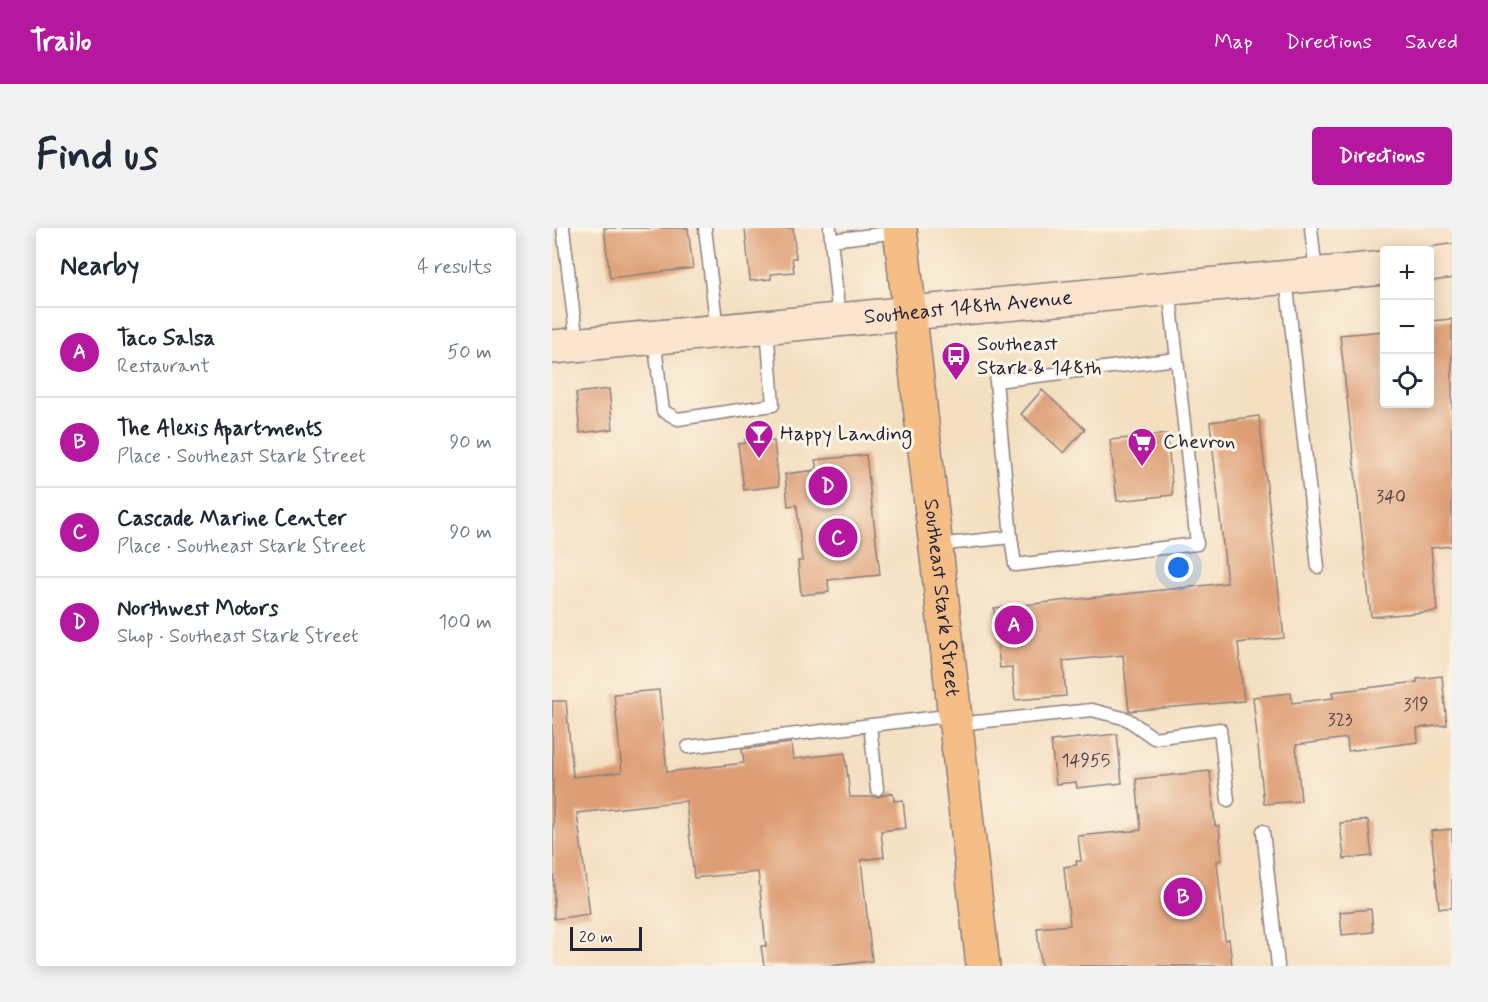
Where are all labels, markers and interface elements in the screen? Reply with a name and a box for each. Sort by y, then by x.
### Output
text: Trailo [30,24,91,61]
text: Map [1214,28,1253,56]
text: Directions [1286,28,1372,56]
text: Saved [1405,28,1458,56]
button: Directions [1312,127,1452,185]
text: Find us [36,129,158,184]
map controls [1380,246,1434,408]
button: + [1380,246,1434,300]
text: Nearby [60,250,139,284]
text: 4 results [417,254,492,281]
street label: Southeast 148th Avenue [863,284,1074,331]
button: − [1380,300,1434,354]
text: Taco Salsa [117,325,215,353]
place label: Southeast Stark & 148th [977,330,1102,382]
text: A [73,339,86,366]
text: 50 m [447,339,492,366]
bus stop icon: Southeast Stark & 148th [940,340,972,382]
text: Restaurant [117,353,210,380]
button: locate [1380,354,1434,408]
text: The Alexis Apartments [117,415,322,443]
bar icon: Happy Landing [743,418,775,460]
place label: Happy Landing [780,420,912,449]
supermarket icon: Chevron [1126,426,1158,468]
place label: Chevron [1163,428,1235,456]
text: B [73,429,86,456]
text: 90 m [449,429,492,456]
text: Place · Southeast Stark Street [117,443,366,470]
pin: D [808,464,848,508]
house number: 340 [1376,485,1406,509]
street label: Southeast Stark Street [917,497,967,698]
text: Cascade Marine Center [117,505,346,533]
pin: C [818,516,858,560]
text: C [72,519,87,546]
text: 90 m [449,519,492,546]
text: Place · Southeast Stark Street [117,533,366,560]
your location [1164,553,1193,582]
text: Northwest Motors [117,595,278,623]
pin: A [994,602,1034,648]
text: D [73,609,86,636]
text: 100 m [438,609,492,636]
text: Shop · Southeast Stark Street [117,623,358,650]
house number: 319 [1403,693,1429,717]
house number: 323 [1328,708,1352,732]
house number: 14955 [1062,749,1110,773]
pin: B [1164,874,1202,920]
scale bar [570,924,642,952]
text: 20 m [579,927,613,948]

